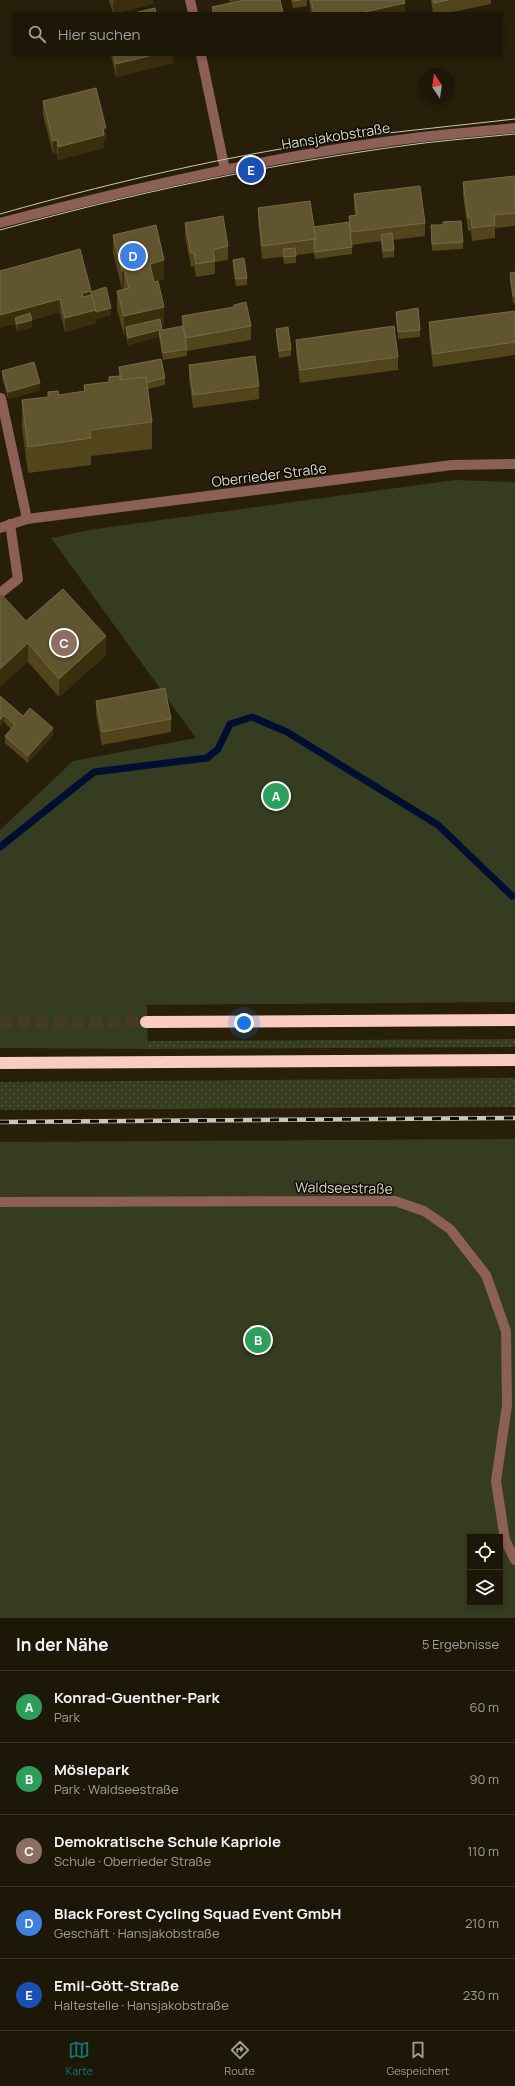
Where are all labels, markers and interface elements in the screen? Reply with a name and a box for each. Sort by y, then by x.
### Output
search box [12,12,503,56]
icon: search [26,23,48,45]
text: Hier suchen [58,24,140,45]
north arrow [419,68,455,104]
street label: Hansjakobstraße [280,118,392,153]
pin: E [238,155,264,185]
pin: D [120,241,146,271]
street label: Oberrieder Straße [210,458,328,491]
pin: C [51,628,77,658]
pin: A [263,781,289,811]
your location [234,1013,254,1033]
street label: Waldseestraße [295,1177,393,1198]
pin: B [245,1325,271,1355]
map controls [467,1534,503,1606]
button: locate [467,1534,503,1570]
button: layers [467,1570,503,1606]
text: In der Nähe [16,1633,109,1656]
text: 5 Ergebnisse [422,1635,499,1653]
text: Konrad-Guenther-Park [54,1687,220,1708]
text: A [25,1698,33,1716]
text: 60 m [469,1698,499,1716]
text: Park [54,1708,80,1726]
text: Möslepark [54,1759,129,1780]
text: B [25,1770,33,1788]
text: 90 m [469,1770,499,1788]
text: Park · Waldseestraße [54,1780,179,1798]
text: Demokratische Schule Kapriole [54,1831,281,1852]
text: C [24,1842,34,1860]
text: 110 m [467,1842,499,1860]
text: Schule · Oberrieder Straße [54,1852,211,1870]
text: Black Forest Cycling Squad Event GmbH [54,1903,341,1924]
text: D [24,1914,34,1932]
text: 210 m [465,1914,499,1932]
text: Geschäft · Hansjakobstraße [54,1924,220,1942]
text: Emil-Gött-Straße [54,1975,179,1996]
text: E [25,1986,33,2004]
text: 230 m [463,1986,499,2004]
text: Haltestelle · Hansjakobstraße [54,1996,229,2014]
tab: Karte [66,2039,93,2078]
tab: Route [224,2039,255,2078]
tab: Gespeichert [386,2039,449,2078]

